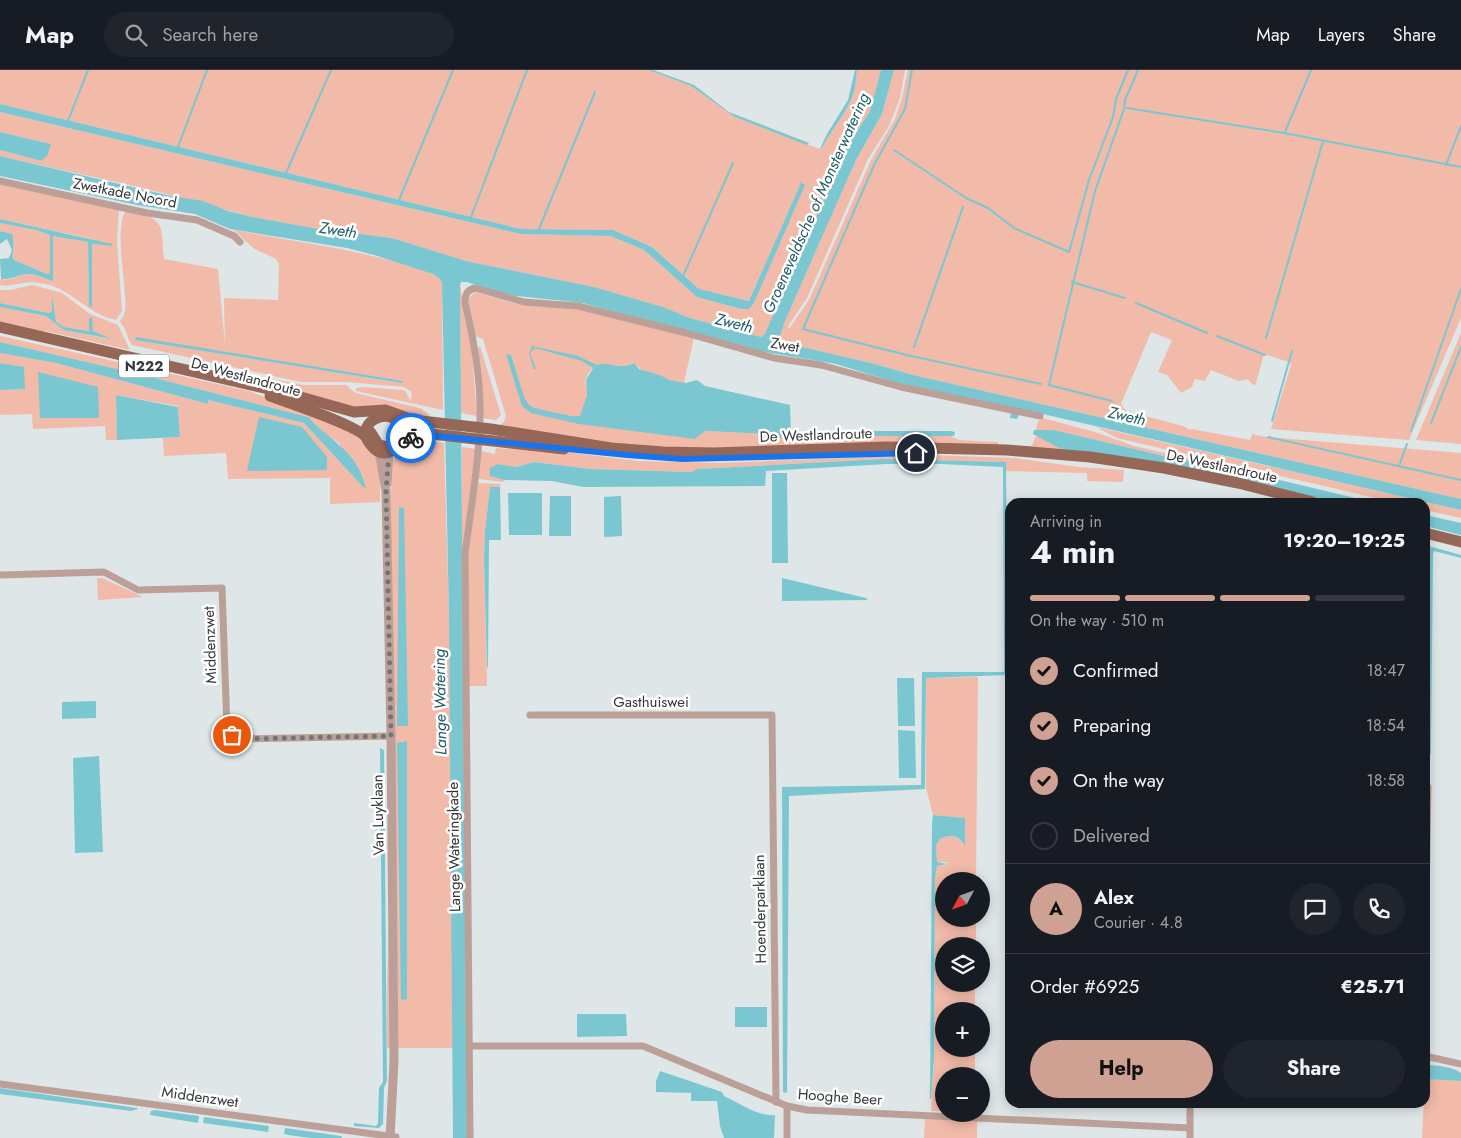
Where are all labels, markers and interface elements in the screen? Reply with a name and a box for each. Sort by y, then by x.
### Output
search box [104,12,454,57]
text: Map [25,17,74,52]
icon: search [122,21,150,49]
text: Search here [162,21,258,48]
text: Map [1256,22,1290,48]
text: Layers [1318,22,1365,48]
text: Share [1393,22,1436,48]
water label: Groeneveldsche of Monsterwatering [757,89,875,317]
street label: Zwetkade Noord [71,172,179,214]
water label: Zweth [317,216,358,244]
water label: Zweth [712,307,755,339]
street label: Zwet [769,332,801,358]
street label: De Westlandroute [189,352,304,402]
road number: N222 [119,354,169,378]
water label: Zweth [1105,400,1148,431]
courier [386,413,436,463]
street label: De Westlandroute [759,422,873,448]
icon: bike [397,424,425,452]
pin [895,432,937,474]
icon: home [902,439,930,467]
street label: De Westlandroute [1165,444,1280,489]
text: Arriving in [1030,510,1102,533]
text: 19:20–19:25 [1283,527,1405,554]
text: 4 min [1030,529,1115,575]
street label: Middenzwet [198,606,222,684]
text: On the way · 510 m [1030,609,1164,632]
water label: Lange Watering [428,648,452,755]
icon: check [1030,657,1058,685]
text: Confirmed [1073,657,1159,684]
text: 18:47 [1367,659,1405,682]
street label: Gasthuiswei [613,691,689,713]
icon: check [1030,712,1058,740]
text: Preparing [1073,712,1151,739]
pin [211,714,253,756]
text: 18:54 [1366,714,1405,737]
icon: bag [218,721,246,749]
icon: check [1030,767,1058,795]
text: On the way [1073,767,1164,794]
text: 18:58 [1367,769,1405,792]
street label: Van Luyklaan [366,774,390,856]
street label: Lange Wateringkade [442,782,466,912]
text: Delivered [1073,822,1150,849]
street label: Hoenderparklaan [748,854,772,964]
north arrow [935,872,990,928]
map controls [935,872,990,1122]
button: chat [1289,883,1341,935]
button: phone [1353,883,1405,935]
text: Alex [1094,884,1134,911]
text: A [1049,895,1063,922]
text: Courier · 4.8 [1094,911,1183,934]
button: layers [935,937,990,992]
text: Order #6925 [1030,973,1139,1000]
text: €25.71 [1341,973,1405,1000]
button: + [935,1002,990,1057]
button: Help [1030,1040,1213,1098]
button: Share [1223,1040,1405,1098]
button: − [935,1067,990,1122]
street label: Middenzwet [160,1081,240,1113]
street label: Hooghe Beer [797,1083,884,1111]

